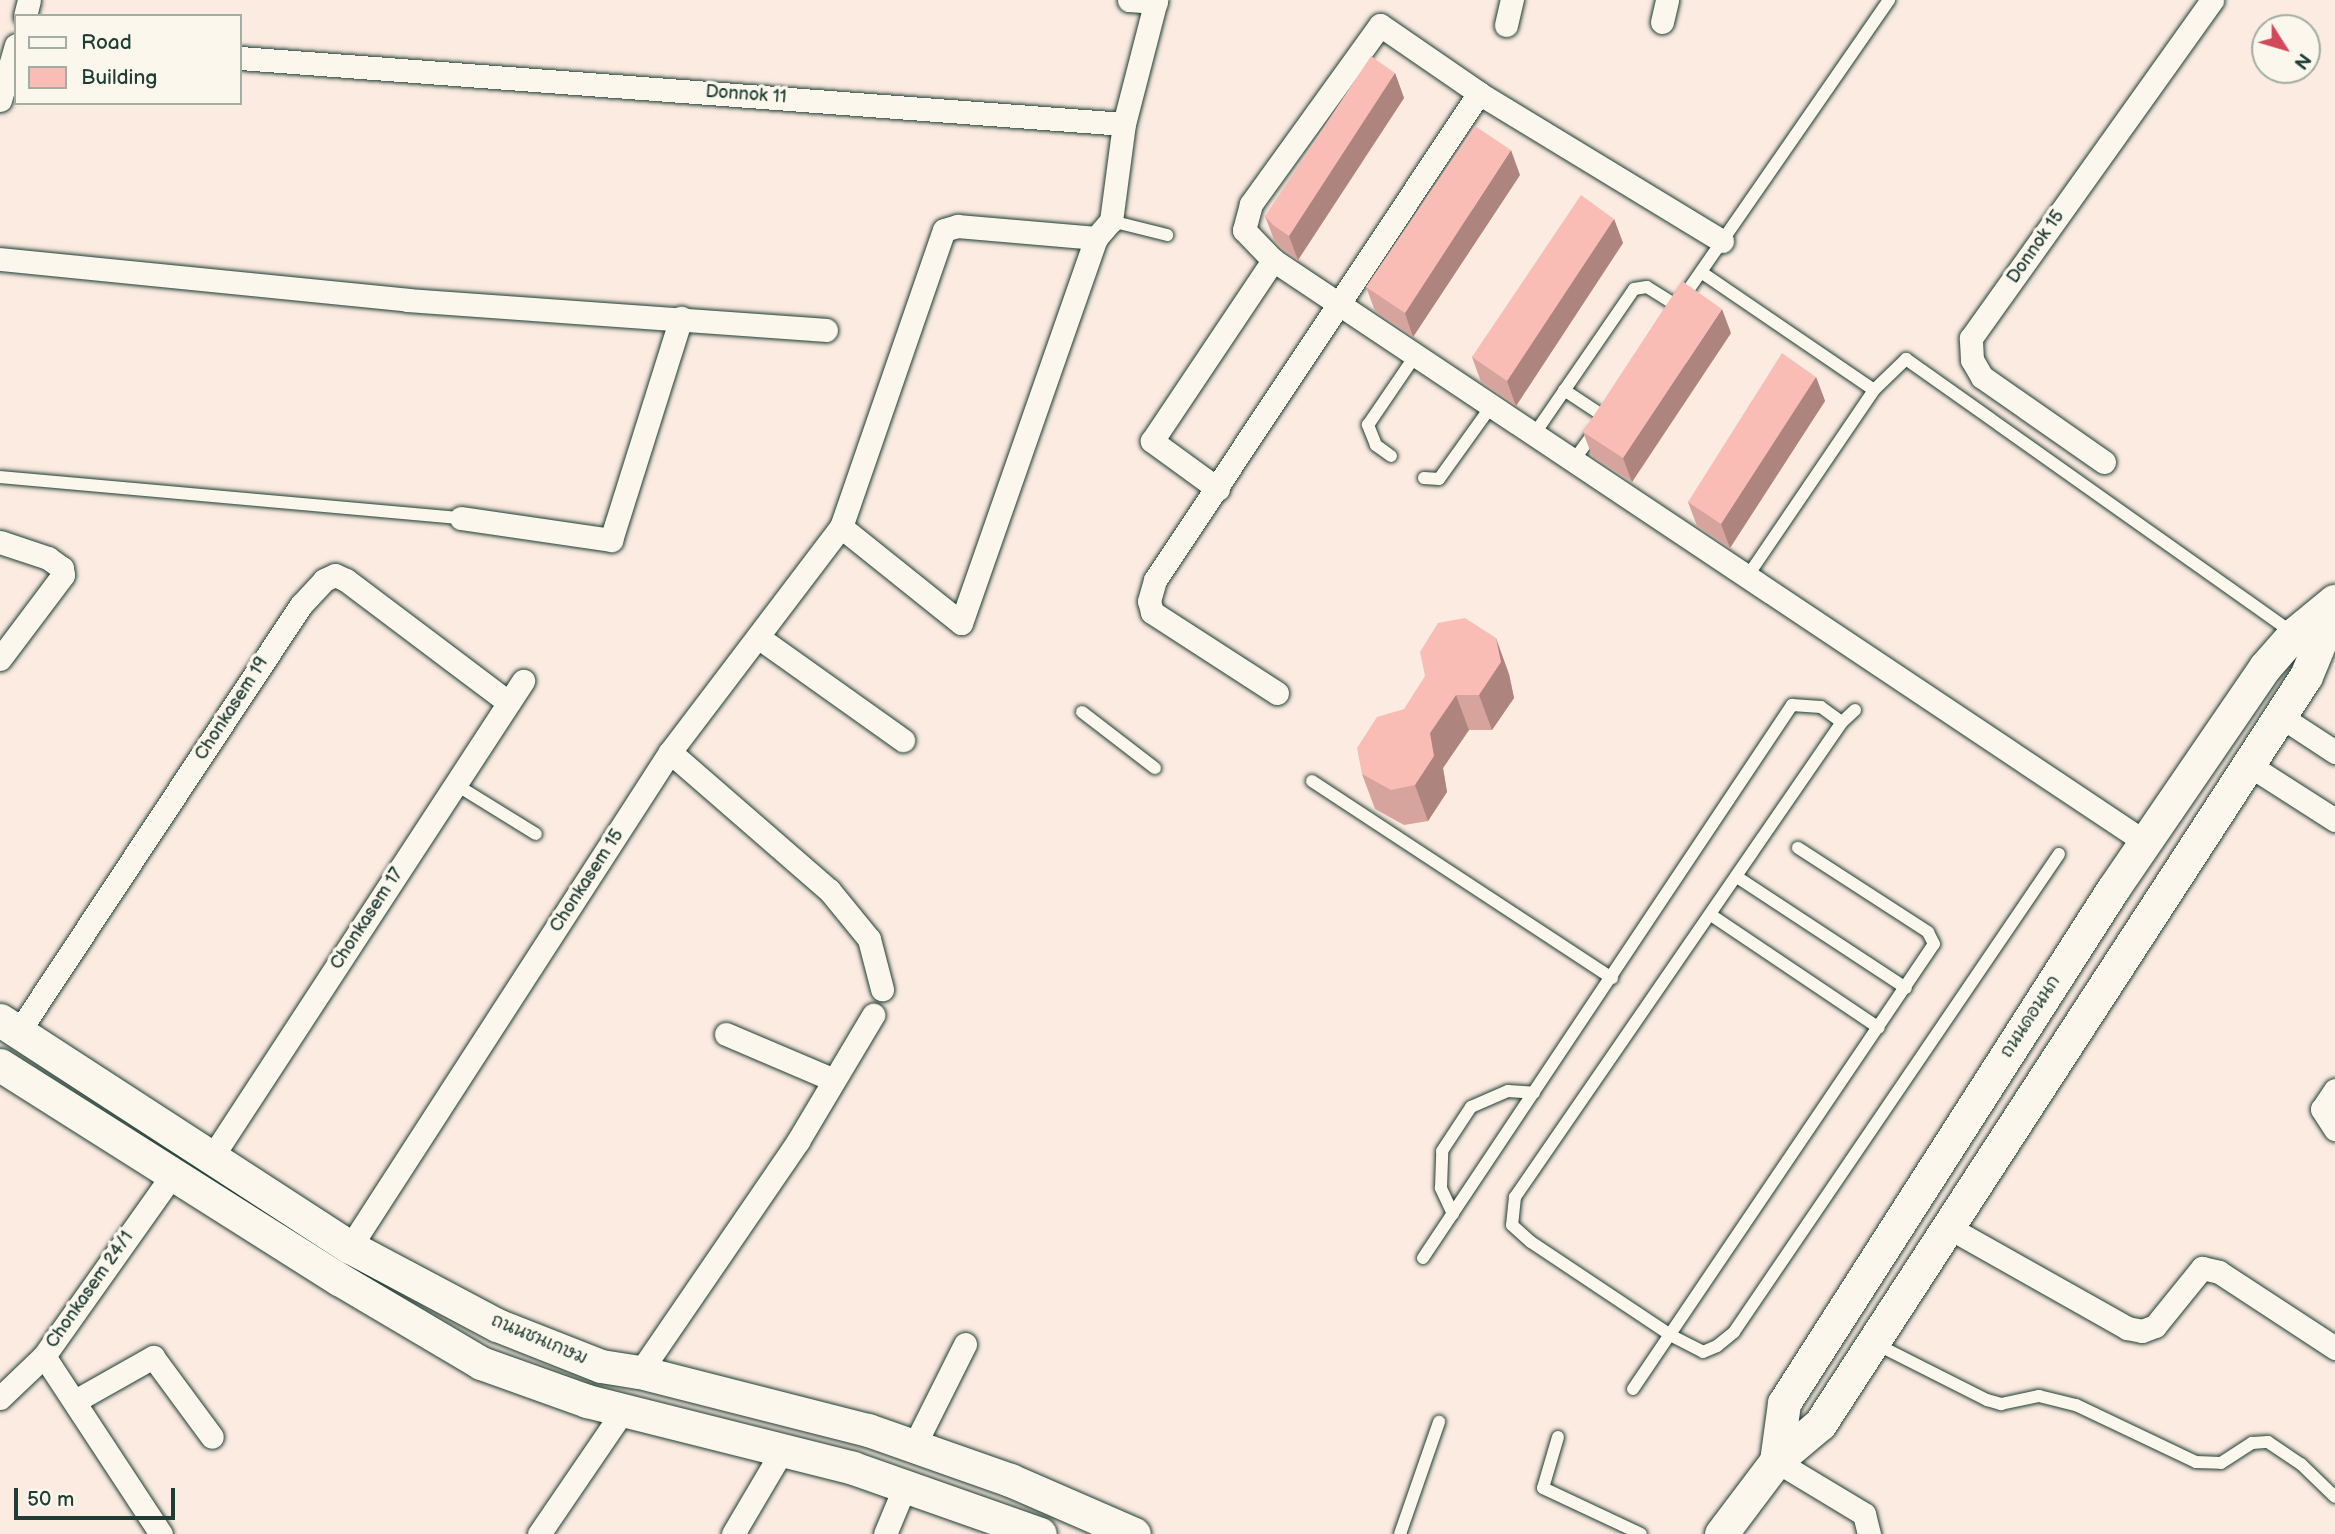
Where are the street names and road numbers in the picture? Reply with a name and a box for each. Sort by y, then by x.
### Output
street label: Donnok 11 [705,81,787,109]
street label: Donnok 15 [2003,206,2069,288]
street label: Chonkasem 19 [191,653,273,765]
street label: Chonkasem 15 [546,825,628,937]
street label: Chonkasem 17 [326,864,408,974]
street label: ถนนดอนนก [1996,972,2066,1062]
street label: Chonkasem 24/1 [42,1227,138,1353]
street label: ถนนชนเกษม [488,1310,590,1370]

